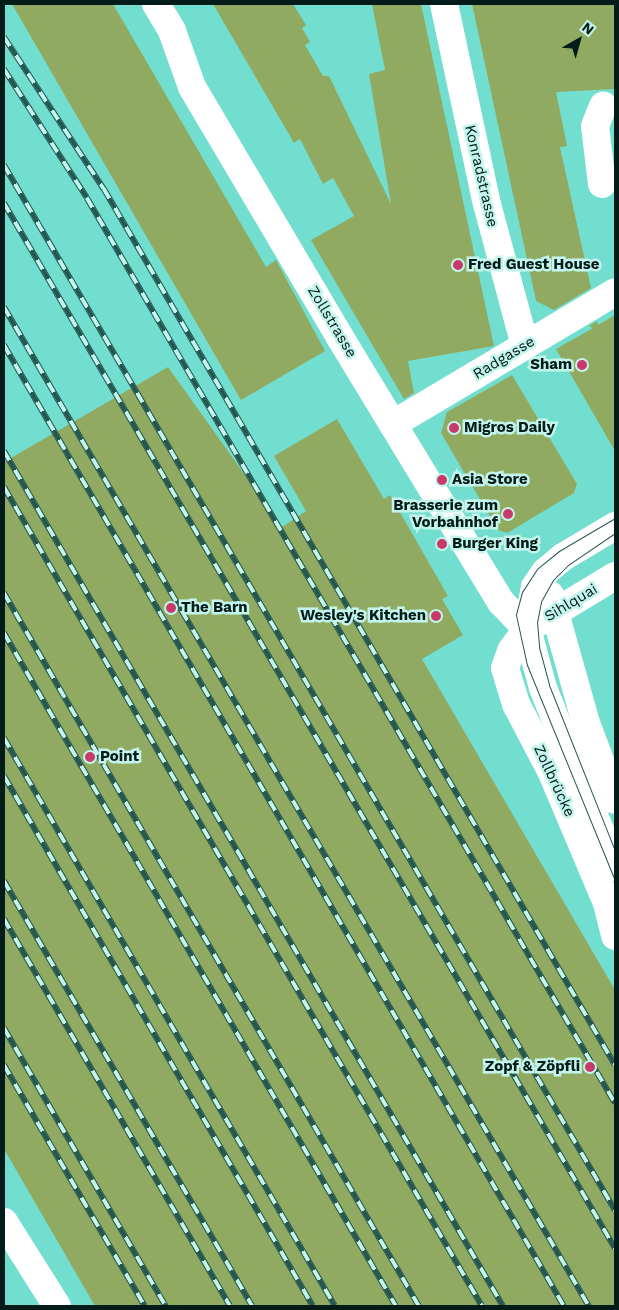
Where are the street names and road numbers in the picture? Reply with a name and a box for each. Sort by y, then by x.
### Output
street label: Konradstrasse [460,123,502,229]
street label: Zollstrasse [304,283,360,361]
street label: Radgasse [470,333,538,383]
street label: Sihlquai [541,580,601,626]
street label: Zollbrücke [530,742,578,820]

